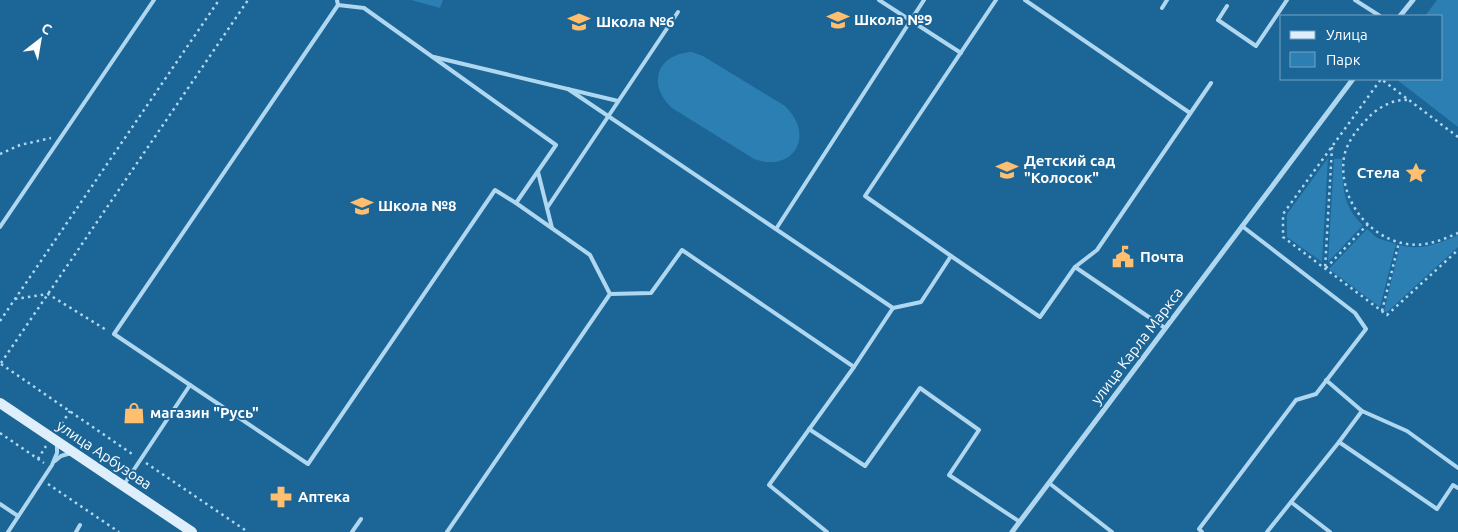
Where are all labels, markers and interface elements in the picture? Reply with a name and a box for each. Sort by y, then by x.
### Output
school or university icon: Школа №9 [825,7,851,33]
school or university icon: Школа №6 [566,9,592,35]
place label: Школа №9 [854,11,932,28]
place label: Школа №6 [596,13,674,30]
north arrow [15,15,65,65]
legend [1280,15,1443,80]
text: С [39,20,55,38]
text: Улица [1326,26,1368,43]
text: Парк [1326,51,1361,68]
place label: Детский сад "Колосок" [1024,152,1115,186]
school or university icon: Детский сад "Колосок" [994,157,1020,183]
place icon: Стела [1403,160,1429,186]
place label: Стела [1357,164,1400,181]
school or university icon: Школа №8 [349,193,375,219]
place label: Школа №8 [378,197,456,214]
public building icon: Почта [1110,244,1136,270]
place label: Почта [1140,248,1184,265]
street label: улица Карла Маркса [1087,284,1186,407]
shop icon: магазин "Русь" [121,400,147,426]
place label: магазин "Русь" [150,404,259,421]
street label: улица Арбузова [54,417,155,493]
pharmacy icon: Аптека [268,484,294,510]
place label: Аптека [298,488,350,505]

